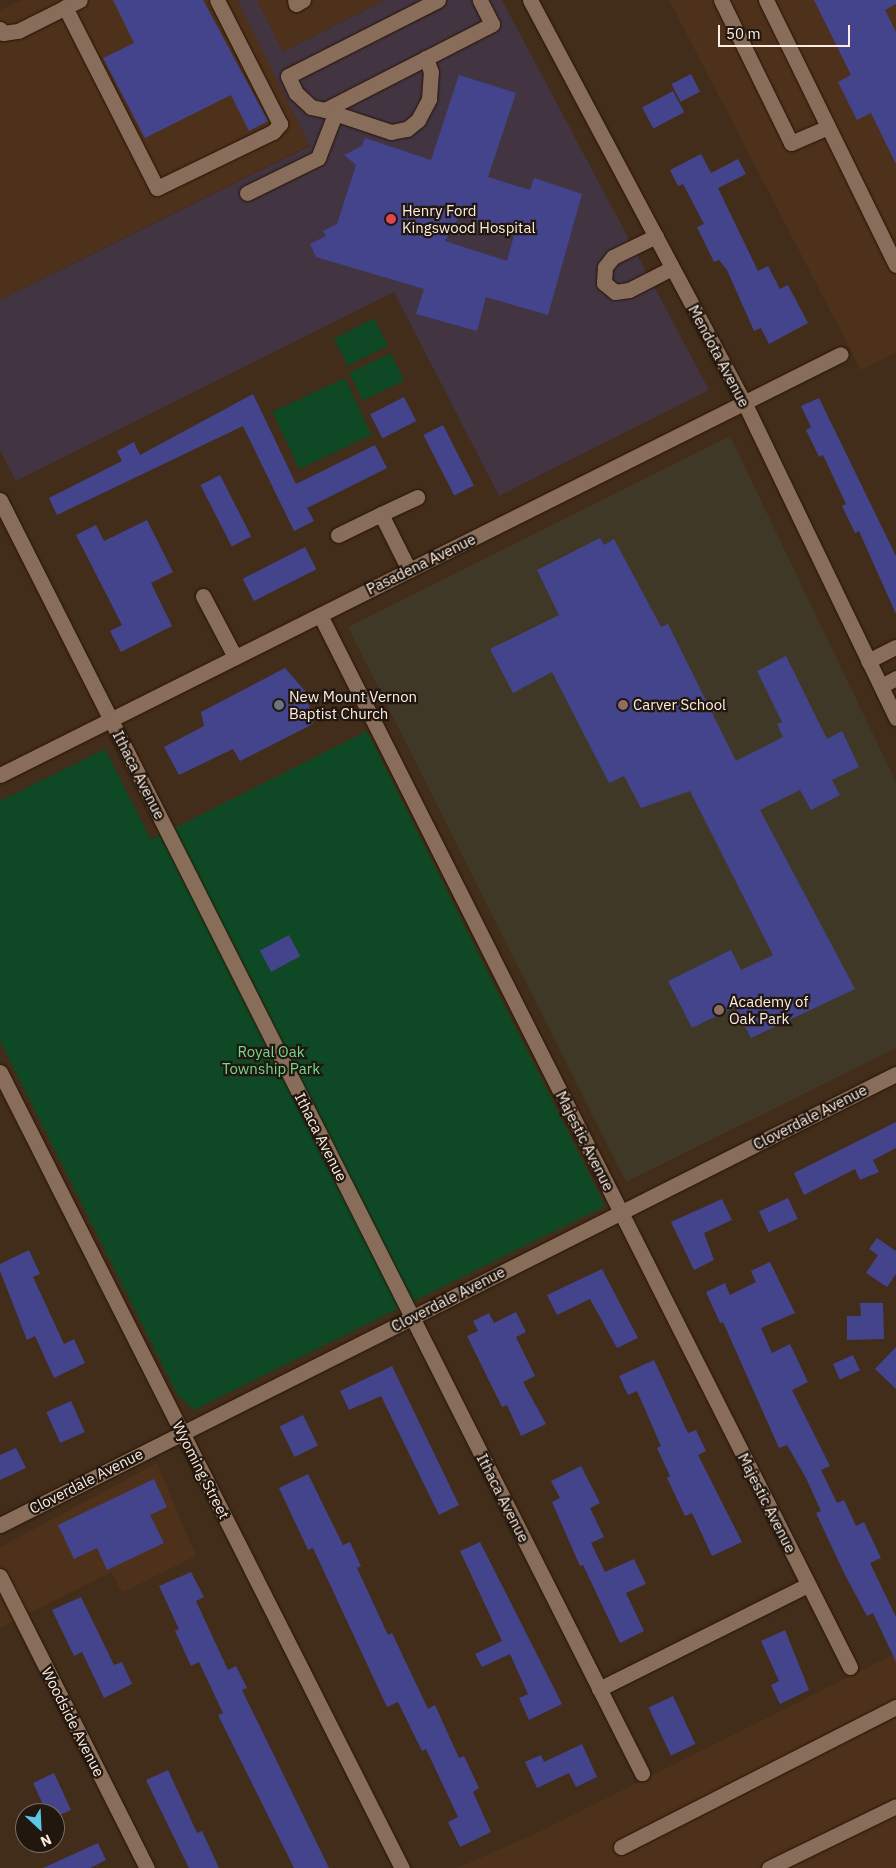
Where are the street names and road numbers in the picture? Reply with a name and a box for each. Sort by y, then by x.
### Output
street label: Mendota Avenue [685,302,753,410]
street label: Pasadena Avenue [363,530,479,598]
street label: Ithaca Avenue [109,728,169,822]
street label: Cloverdale Avenue [750,1081,870,1153]
street label: Majestic Avenue [552,1088,618,1194]
street label: Ithaca Avenue [291,1090,351,1184]
street label: Cloverdale Avenue [388,1263,508,1335]
street label: Wyoming Street [169,1418,233,1522]
street label: Cloverdale Avenue [26,1445,146,1517]
street label: Majestic Avenue [734,1450,800,1556]
street label: Ithaca Avenue [473,1451,533,1545]
street label: Woodside Avenue [38,1664,108,1780]

